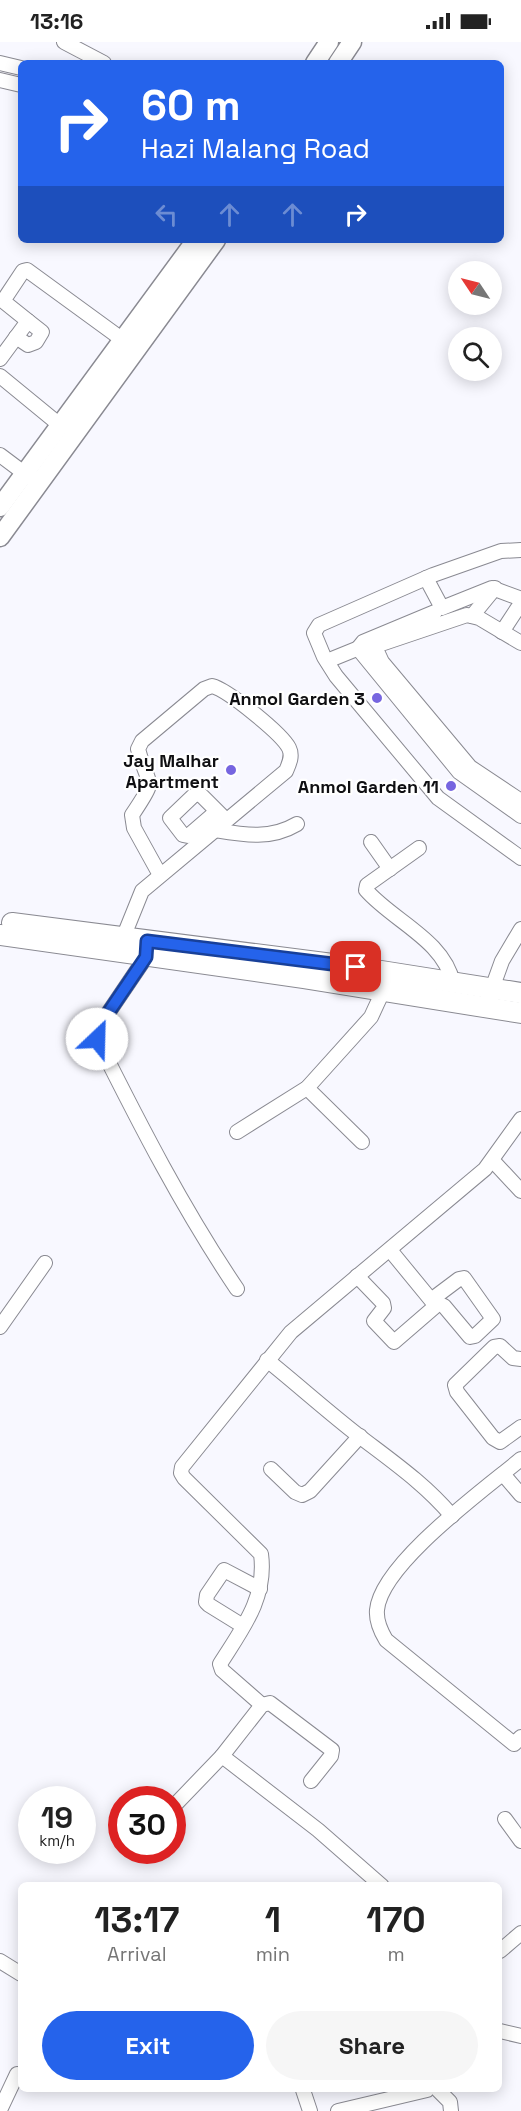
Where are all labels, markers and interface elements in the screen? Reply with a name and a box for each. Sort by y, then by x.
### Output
text: 13:16 [30,7,83,35]
text: 60 m [141,79,241,132]
icon: right [42,84,120,162]
text: Hazi Malang Road [141,131,370,166]
icon: left [150,198,183,231]
icon: ahead [213,198,246,231]
icon: ahead [276,198,309,231]
icon: right [339,198,372,231]
north arrow [448,261,502,315]
map controls [448,261,502,381]
button: search [448,327,502,381]
place label: Anmol Garden 3 [229,687,365,710]
marker: Anmol Garden 3 [370,691,384,705]
place label: Jay Malhar Apartment [123,749,219,793]
marker: Jay Malhar Apartment [224,763,238,777]
place label: Anmol Garden 11 [298,775,439,798]
marker: Anmol Garden 11 [444,779,458,793]
pin [330,941,381,992]
icon: arrive [339,950,372,983]
position arrow [65,1007,129,1071]
speed limit sign: 30 [108,1786,186,1864]
text: 19 [41,1798,73,1837]
text: km/h [39,1831,75,1850]
text: 13:17 [94,1897,179,1943]
text: 1 [265,1897,281,1943]
text: 170 [366,1897,426,1943]
text: Arrival [107,1941,167,1967]
text: min [256,1941,290,1967]
text: m [387,1941,405,1967]
button: Exit [42,2011,254,2080]
button: Share [266,2011,478,2080]

